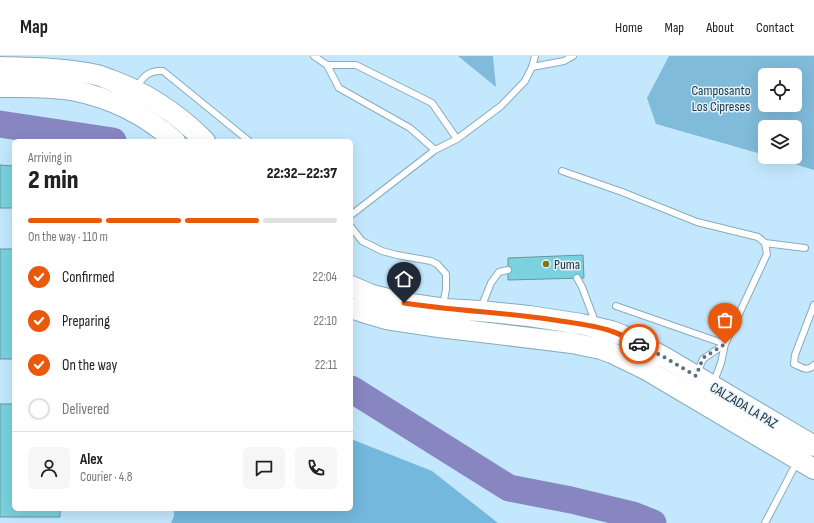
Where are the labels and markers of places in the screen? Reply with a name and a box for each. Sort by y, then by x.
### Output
place label: Puma [554,256,580,273]
marker: Puma [541,259,551,269]
pin [387,262,421,303]
pin [708,303,742,344]

